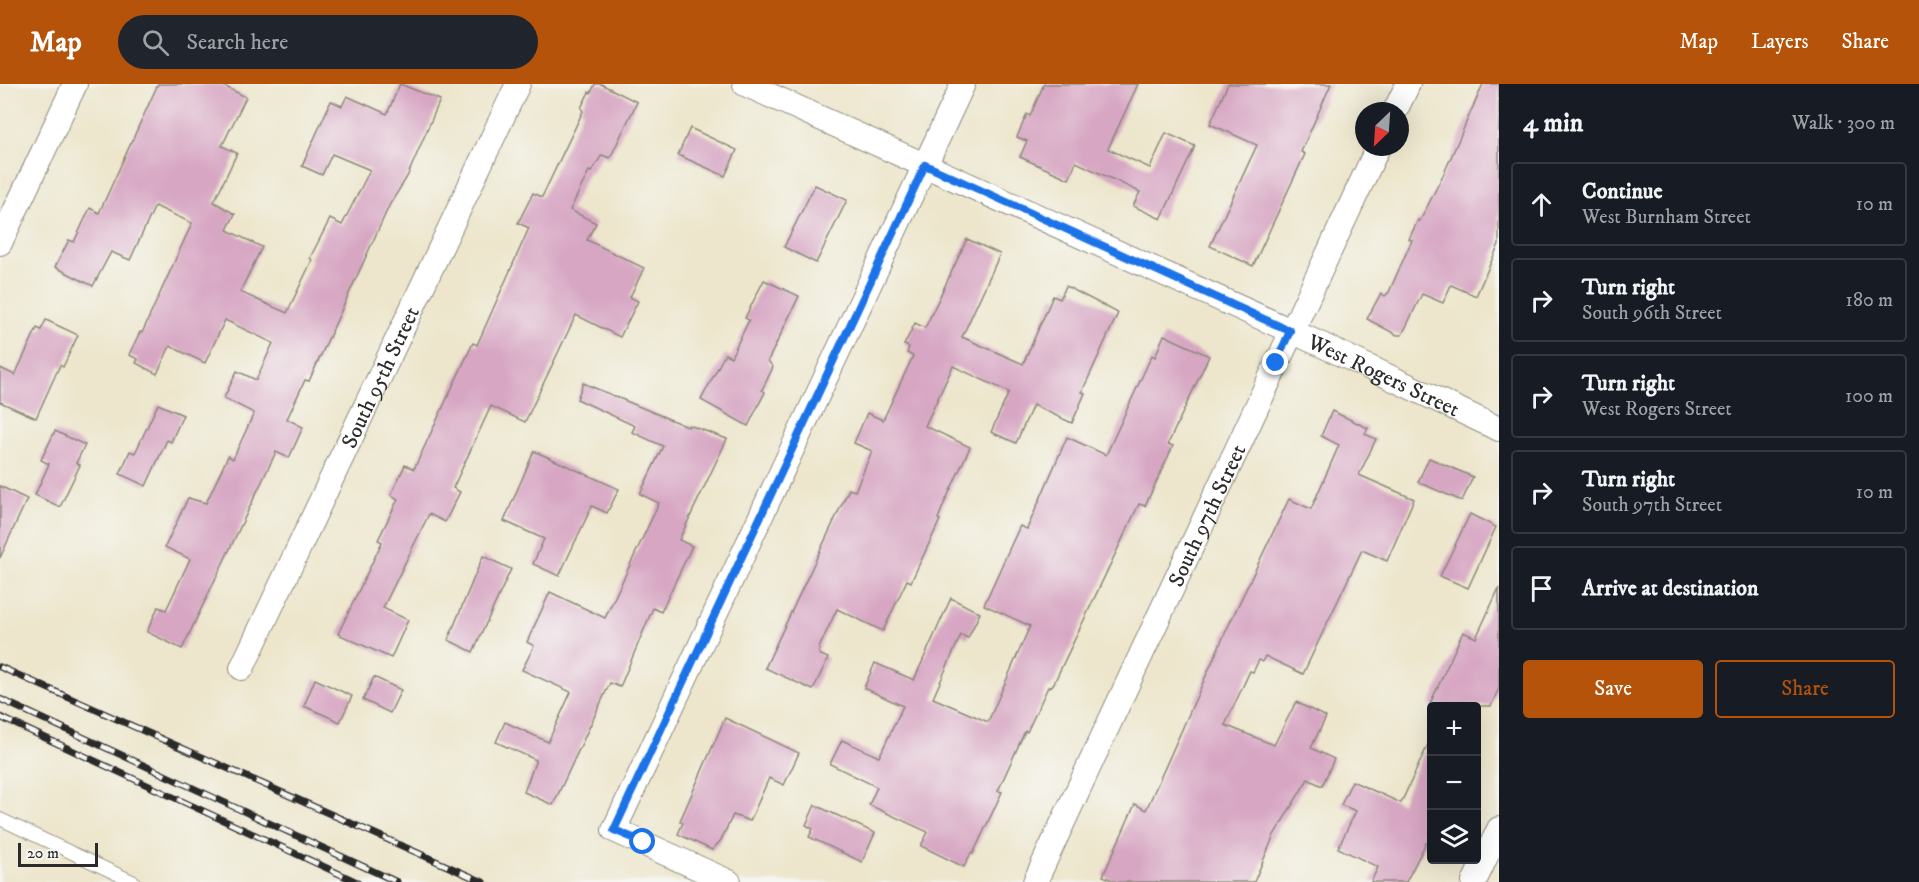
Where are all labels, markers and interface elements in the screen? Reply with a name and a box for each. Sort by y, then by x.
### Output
search box [118,15,538,69]
text: Map [30,25,82,60]
icon: search [139,26,172,59]
text: Search here [187,29,288,56]
text: Map [1679,29,1718,55]
text: Layers [1751,29,1809,55]
text: Share [1842,29,1889,55]
north arrow [1355,102,1409,156]
text: 4 min [1523,107,1583,140]
text: Walk · 300 m [1792,111,1895,136]
text: Continue [1582,178,1663,205]
icon: ahead [1525,188,1558,221]
text: 10 m [1856,192,1893,217]
text: West Burnham Street [1582,205,1751,230]
text: Turn right [1582,274,1675,301]
icon: right [1525,284,1558,317]
text: 180 m [1846,288,1893,313]
text: South 96th Street [1582,301,1722,326]
street label: South 95th Street [336,302,426,453]
street label: West Rogers Street [1302,328,1464,423]
route end [1262,349,1288,375]
text: Turn right [1582,370,1675,397]
icon: right [1525,380,1558,413]
text: 100 m [1845,384,1893,409]
text: West Rogers Street [1582,397,1732,422]
street label: South 97th Street [1163,440,1252,591]
text: Turn right [1582,466,1675,493]
icon: right [1525,476,1558,509]
text: 10 m [1856,480,1893,505]
text: South 97th Street [1582,493,1722,518]
icon: arrive [1525,572,1558,605]
text: Arrive at destination [1582,575,1759,602]
button: Save [1523,660,1703,718]
button: Share [1715,660,1895,718]
map controls [1427,702,1481,864]
button: + [1427,702,1481,756]
button: − [1427,756,1481,810]
button: layers [1427,810,1481,864]
route start [629,828,655,854]
scale bar [18,840,98,868]
text: 20 m [27,843,59,863]

